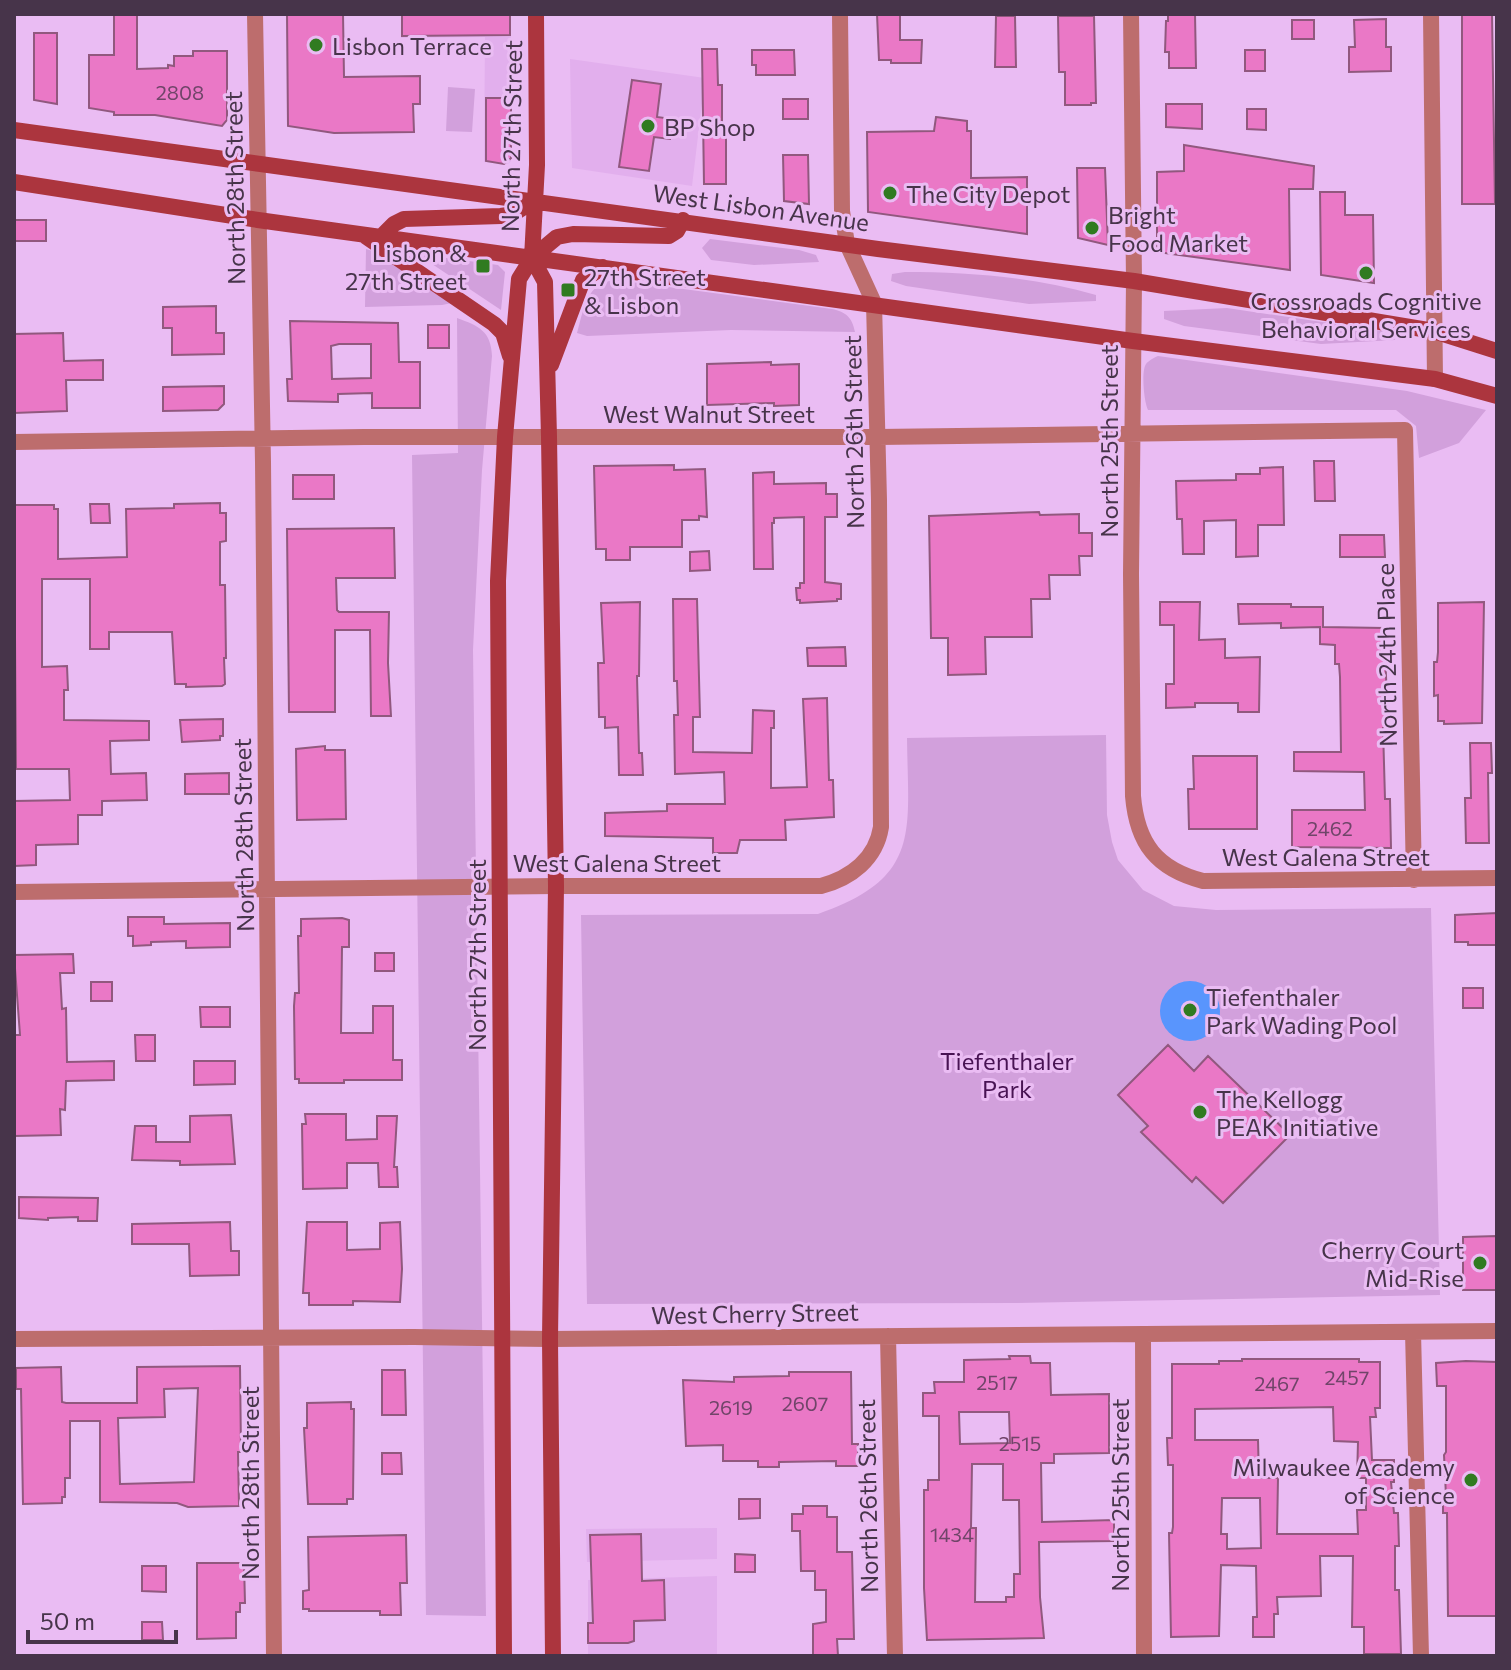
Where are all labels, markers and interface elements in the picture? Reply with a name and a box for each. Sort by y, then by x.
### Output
place label: Lisbon Terrace [332,31,492,60]
marker: Lisbon Terrace [307,36,325,54]
street label: North 27th Street [495,40,527,232]
house number: 2808 [156,80,204,104]
street label: North 28th Street [218,91,250,285]
place label: BP Shop [664,112,756,141]
marker: BP Shop [639,117,657,135]
street label: West Lisbon Avenue [651,177,871,237]
place label: The City Depot [906,179,1071,208]
marker: The City Depot [881,184,899,202]
place label: Bright Food Market [1108,200,1248,257]
marker: Bright Food Market [1083,219,1101,237]
place label: Lisbon & 27th Street [345,238,467,295]
marker: Lisbon & 27th Street [474,257,492,275]
place label: 27th Street & Lisbon [584,262,706,319]
marker: Crossroads Cognitive Behavioral Services [1357,264,1375,282]
marker: 27th Street & Lisbon [559,281,577,299]
place label: Crossroads Cognitive Behavioral Services [1250,286,1482,343]
street label: North 26th Street [837,335,869,529]
street label: North 25th Street [1094,344,1123,538]
street label: West Walnut Street [603,399,815,428]
street label: North 24th Place [1370,563,1402,747]
street label: North 28th Street [227,738,259,932]
house number: 2462 [1307,816,1353,840]
street label: West Galena Street [1222,842,1430,871]
street label: West Galena Street [513,848,721,877]
street label: North 27th Street [462,859,491,1051]
place label: Tiefenthaler Park Wading Pool [1206,982,1397,1039]
marker: Tiefenthaler Park Wading Pool [1181,1001,1199,1019]
park label: Tiefenthaler Park [940,1046,1074,1103]
place label: The Kellogg PEAK Initiative [1216,1084,1378,1141]
marker: The Kellogg PEAK Initiative [1191,1103,1209,1121]
place label: Cherry Court Mid-Rise [1321,1235,1464,1292]
marker: Cherry Court Mid-Rise [1471,1254,1489,1272]
street label: West Cherry Street [651,1297,859,1329]
house number: 2457 [1325,1365,1369,1389]
house number: 2517 [976,1370,1018,1394]
house number: 2467 [1254,1371,1300,1395]
street label: North 28th Street [235,1386,264,1580]
house number: 2607 [782,1391,828,1415]
house number: 2619 [709,1395,753,1419]
street label: North 25th Street [1105,1398,1134,1592]
street label: North 26th Street [851,1399,883,1593]
house number: 2515 [999,1431,1041,1455]
place label: Milwaukee Academy of Science [1232,1452,1455,1509]
marker: Milwaukee Academy of Science [1462,1471,1480,1489]
house number: 1434 [930,1522,974,1546]
scale bar [28,1594,176,1644]
text: 50 m [40,1606,95,1635]

